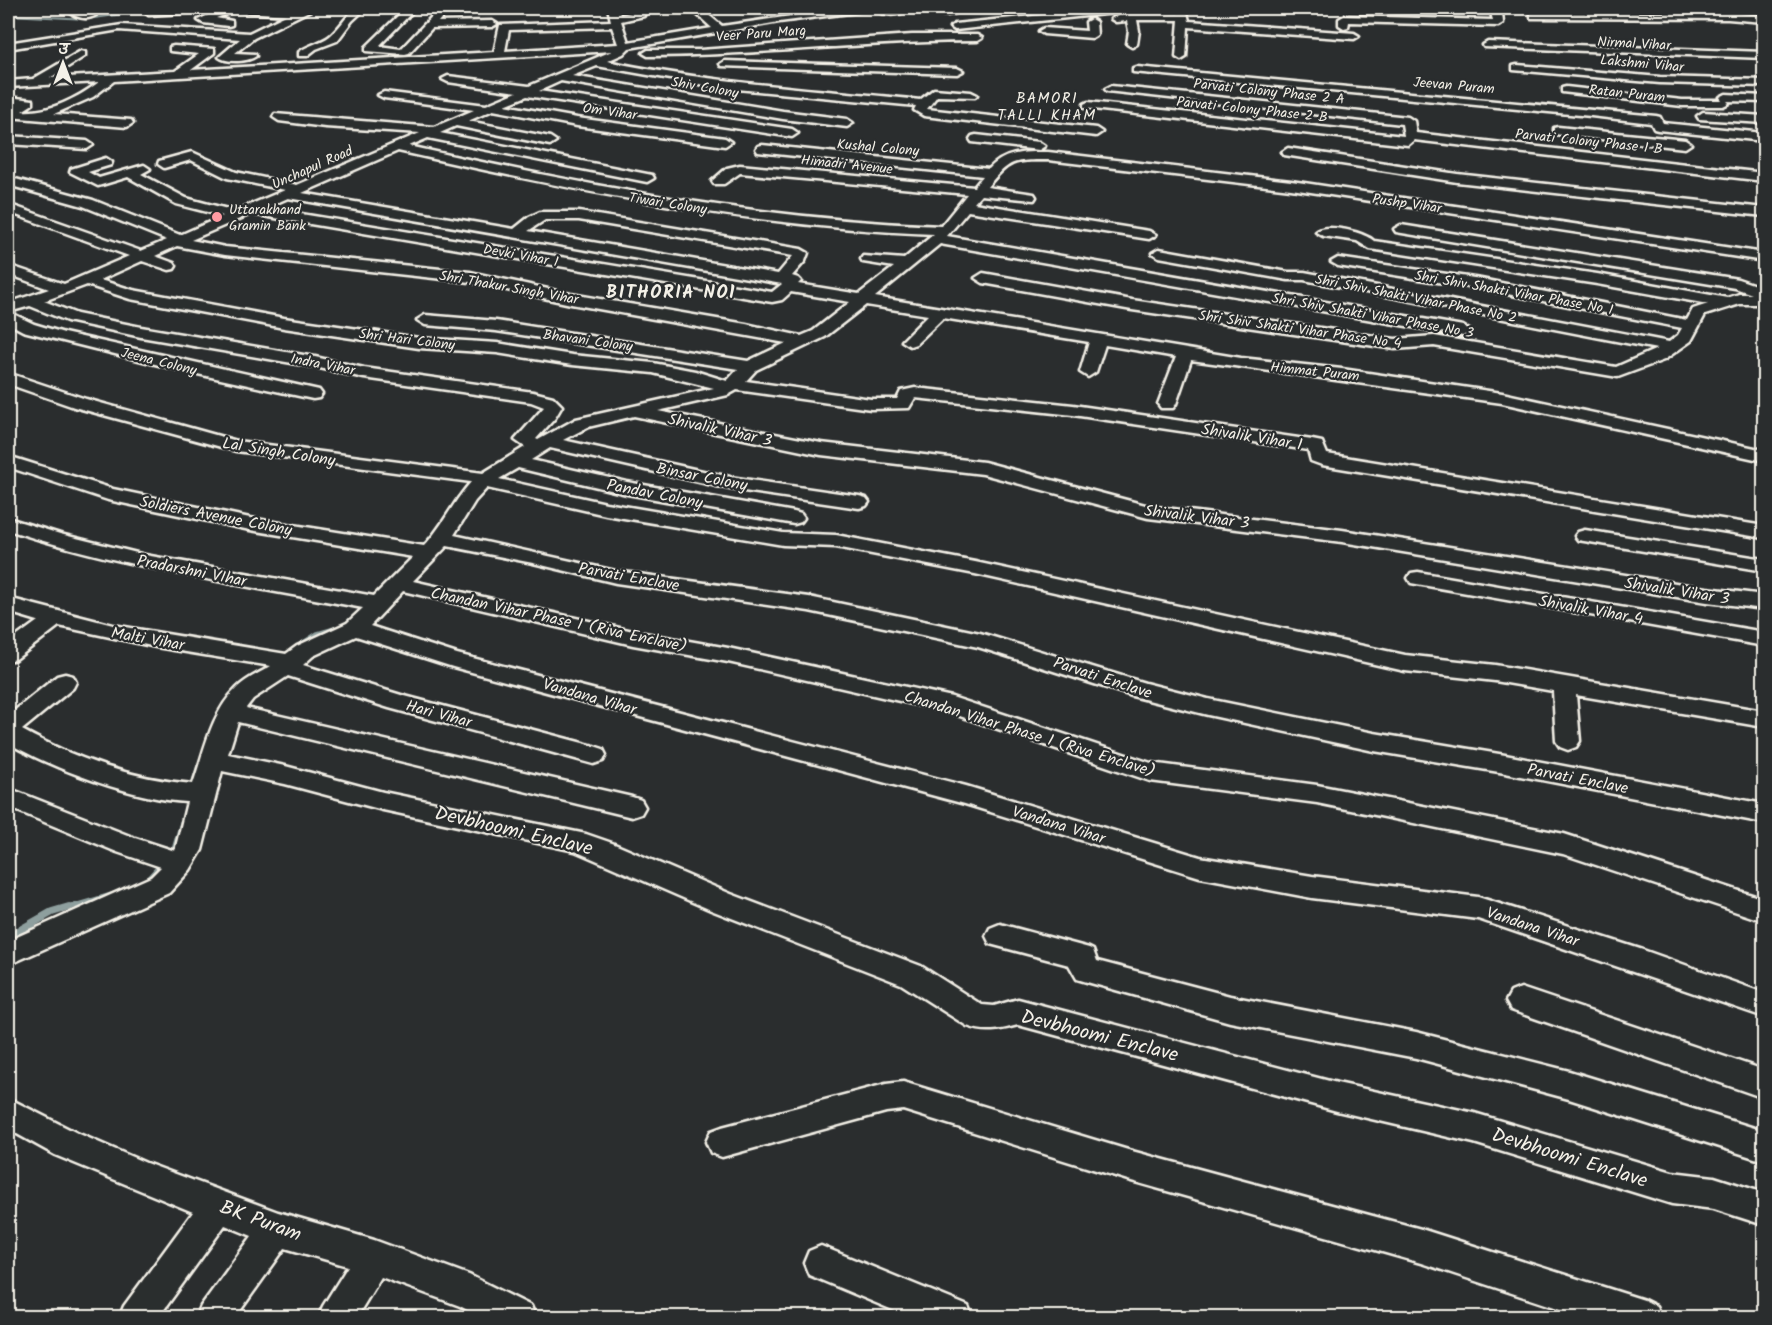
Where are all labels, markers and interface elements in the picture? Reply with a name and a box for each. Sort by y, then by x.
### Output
street label: Veer Paru Marg [715,20,807,48]
street label: Nirmal Vihar [1597,31,1673,57]
north arrow [33,33,93,93]
text: उ [58,37,71,62]
street label: Lakshmi Vihar [1599,49,1686,79]
street label: Shiv Colony [669,71,741,105]
street label: Jeevan Puram [1412,71,1495,101]
street label: Parvati Colony Phase 2 A [1192,73,1345,111]
street label: Ratan Puram [1588,79,1666,109]
district label: BAMORI TALLI KHAM [997,87,1097,128]
street label: Parvati Colony Phase 2 B [1175,91,1329,129]
street label: Om Vihar [581,97,640,127]
street label: Parvati Colony Phase 1 B [1514,123,1664,161]
street label: Kushal Colony [836,133,920,163]
street label: Unchapul Road [268,140,357,196]
street label: Himadri Avenue [800,149,895,181]
street label: Tiwari Colony [627,187,709,221]
street label: Pushp Vihar [1371,188,1444,220]
place label: Uttarakhand Gramin Bank [229,199,306,237]
marker: Uttarakhand Gramin Bank [210,210,224,224]
street label: Devki Vihar 1 [481,239,560,273]
street label: Shri Thakur Singh Vihar [437,265,582,311]
street label: Shri Shiv Shakti Vihar Phase No 1 [1413,265,1615,321]
street label: Shri Shiv Shakti Vihar Phase No 2 [1313,269,1519,329]
district label: BITHORIA NO1 [606,279,736,308]
street label: Shri Shiv Shakti Vihar Phase No 3 [1270,287,1476,345]
street label: Shri Shiv Shakti Vihar Phase No 4 [1197,305,1403,355]
street label: Shri Hari Colony [358,323,457,357]
street label: Bhavani Colony [542,324,635,358]
street label: Jeena Colony [119,342,199,382]
street label: Indra Vihar [289,348,358,382]
street label: Himmat Puram [1269,356,1360,388]
street label: Shivalik Vihar 3 [665,407,774,454]
street label: Shivalik Vihar 1 [1199,417,1304,458]
street label: Lal Singh Colony [220,431,338,474]
street label: Binsar Colony [654,456,750,499]
street label: Pandav Colony [605,473,705,516]
street label: Soldiers Avenue Colony [137,489,295,544]
street label: Shivalik Vihar 3 [1143,499,1251,536]
street label: Pradarshni VIhar [135,549,250,595]
street label: Parvati Enclave [576,556,681,599]
street label: Shivalik Vihar 3 [1622,571,1731,612]
street label: Chandan Vihar Phase 1 (Riva Enclave) [428,581,689,660]
street label: Shivalik Vihar 4 [1537,589,1645,632]
street label: Malti Vihar [109,621,188,659]
street label: Parvati Enclave [1050,651,1155,706]
street label: Vandana Vihar [540,672,641,723]
street label: Chandan Vihar Phase 1 (Riva Enclave) [901,684,1158,785]
street label: Hari Vihar [403,694,476,736]
street label: Parvati Enclave [1525,757,1630,802]
street label: Devbhoomi Enclave [431,798,596,866]
street label: Vandana Vihar [1009,799,1110,852]
street label: Vandana Vihar [1483,901,1584,955]
street label: Devbhoomi Enclave [1017,1002,1182,1072]
street label: Devbhoomi Enclave [1488,1120,1651,1198]
street label: BK Puram [215,1192,306,1251]

